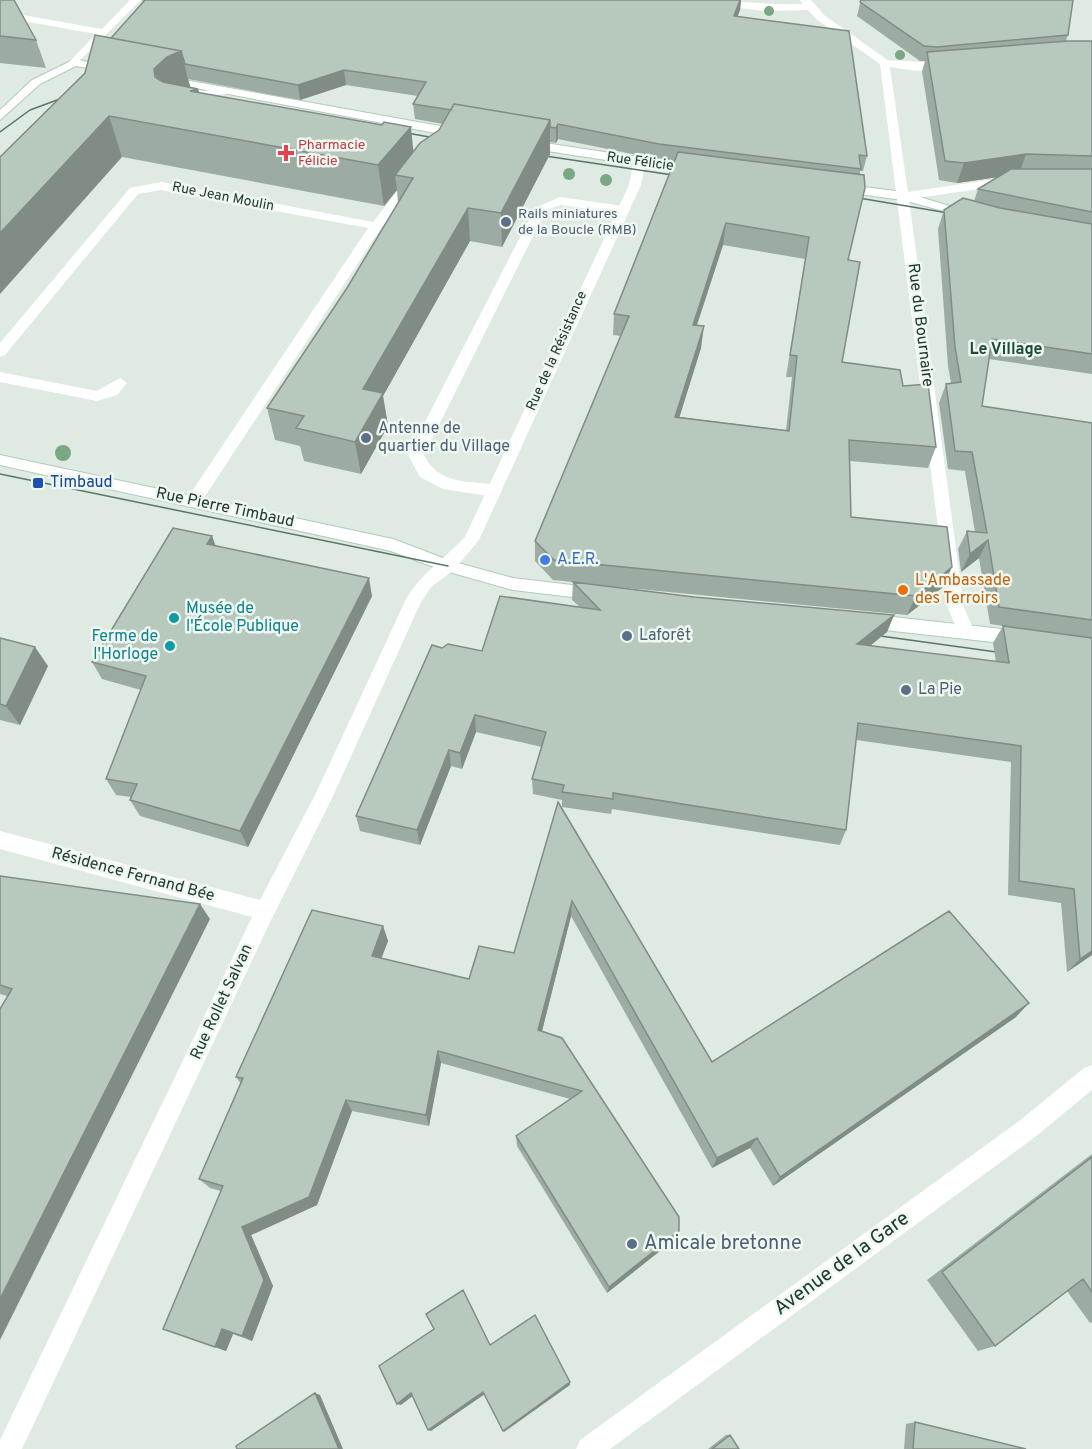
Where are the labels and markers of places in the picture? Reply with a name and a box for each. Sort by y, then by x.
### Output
place label: Pharmacie Félicie [298,137,365,170]
marker: Pharmacie Félicie [279,146,293,160]
place label: Rails miniatures de la Boucle (RMB) [518,206,637,239]
marker: Rails miniatures de la Boucle (RMB) [499,215,513,229]
place label: Antenne de quartier du Village [378,419,510,457]
marker: Antenne de quartier du Village [359,431,373,445]
place label: Timbaud [50,473,113,493]
marker: Timbaud [31,476,45,490]
place label: A.E.R. [557,550,599,570]
marker: A.E.R. [538,553,552,567]
place label: L'Ambassade des Terroirs [915,571,1011,609]
marker: L'Ambassade des Terroirs [896,583,910,597]
place label: Musée de l'École Publique [186,599,299,637]
marker: Musée de l'École Publique [167,611,181,625]
place label: Laforêt [639,626,691,646]
place label: Ferme de l'Horloge [92,627,158,665]
marker: Laforêt [620,629,634,643]
marker: Ferme de l'Horloge [163,639,177,653]
place label: La Pie [918,680,962,700]
marker: La Pie [899,683,913,697]
place label: Amicale bretonne [644,1231,802,1257]
marker: Amicale bretonne [625,1237,639,1251]

